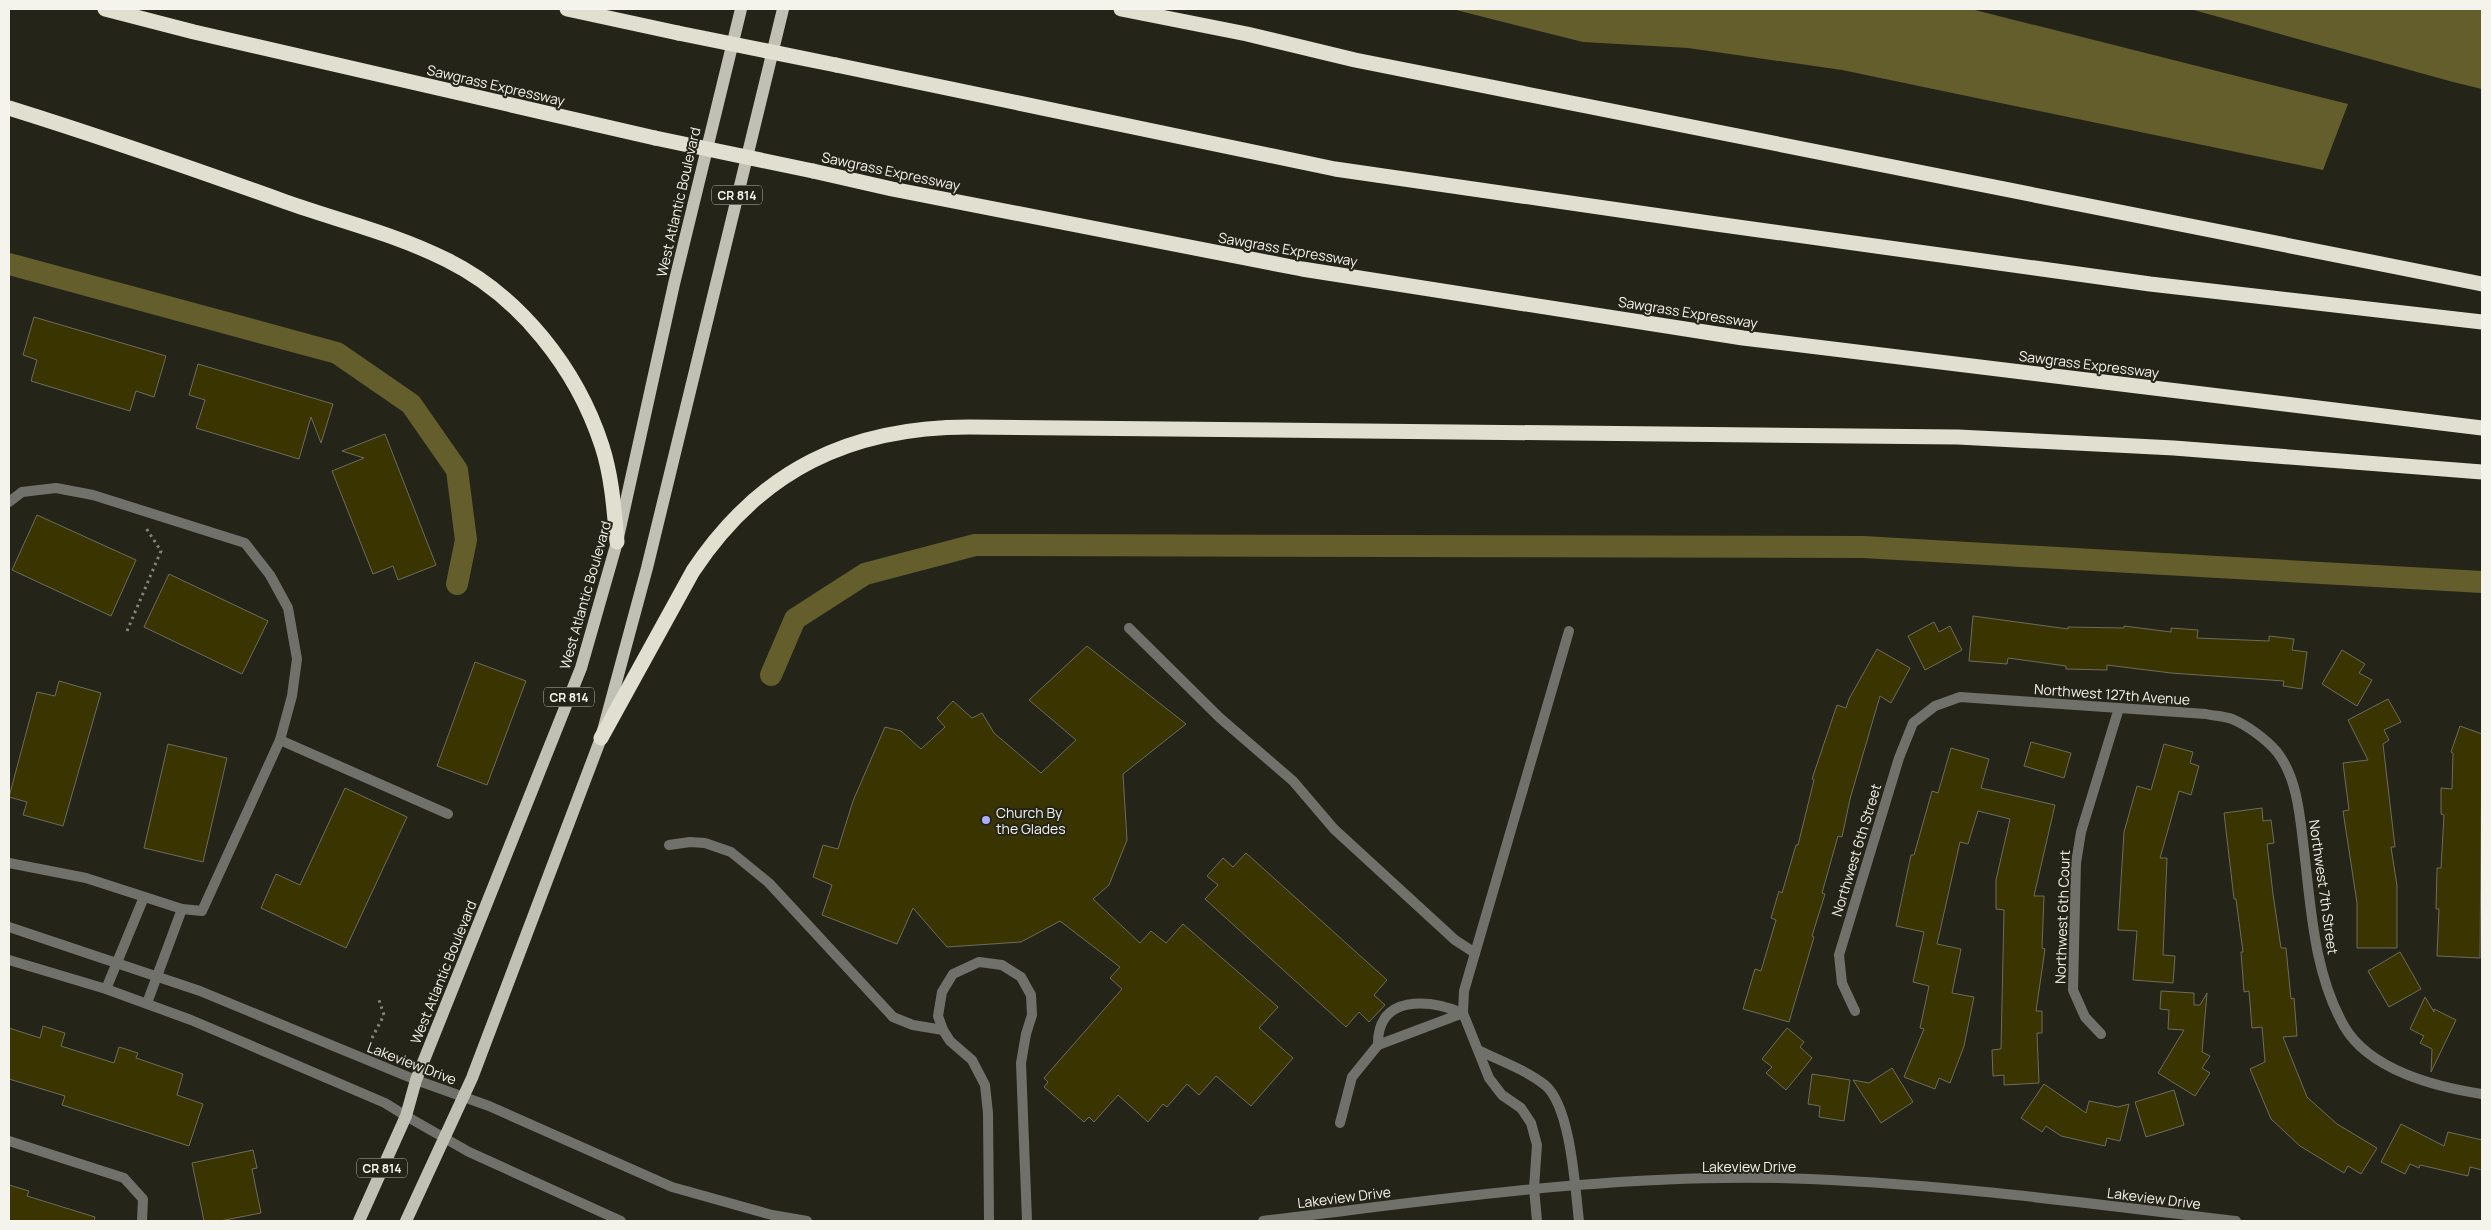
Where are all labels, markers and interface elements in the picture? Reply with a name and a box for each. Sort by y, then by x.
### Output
street label: Sawgrass Expressway [425,60,567,110]
street label: West Atlantic Boulevard [652,125,704,279]
street label: Sawgrass Expressway [820,147,963,195]
road number: CR 814 [712,186,762,204]
street label: Sawgrass Expressway [1217,227,1360,271]
street label: Sawgrass Expressway [1617,292,1760,333]
street label: Sawgrass Expressway [2018,346,2161,382]
street label: West Atlantic Boulevard [555,519,615,671]
street label: Northwest 127th Avenue [2033,679,2191,709]
road number: CR 814 [544,688,594,706]
street label: Northwest 6th Street [1827,781,1885,919]
place label: Church By the Glades [996,803,1066,838]
marker: Church By the Glades [980,814,992,826]
street label: Northwest 7th Street [2305,818,2343,956]
street label: Northwest 6th Court [2050,849,2074,984]
street label: West Atlantic Boulevard [405,897,481,1047]
street label: Lakeview Drive [365,1037,459,1089]
street label: Lakeview Drive [1702,1157,1796,1176]
road number: CR 814 [357,1158,407,1178]
street label: Lakeview Drive [1296,1182,1392,1212]
street label: Lakeview Drive [2106,1183,2202,1213]

